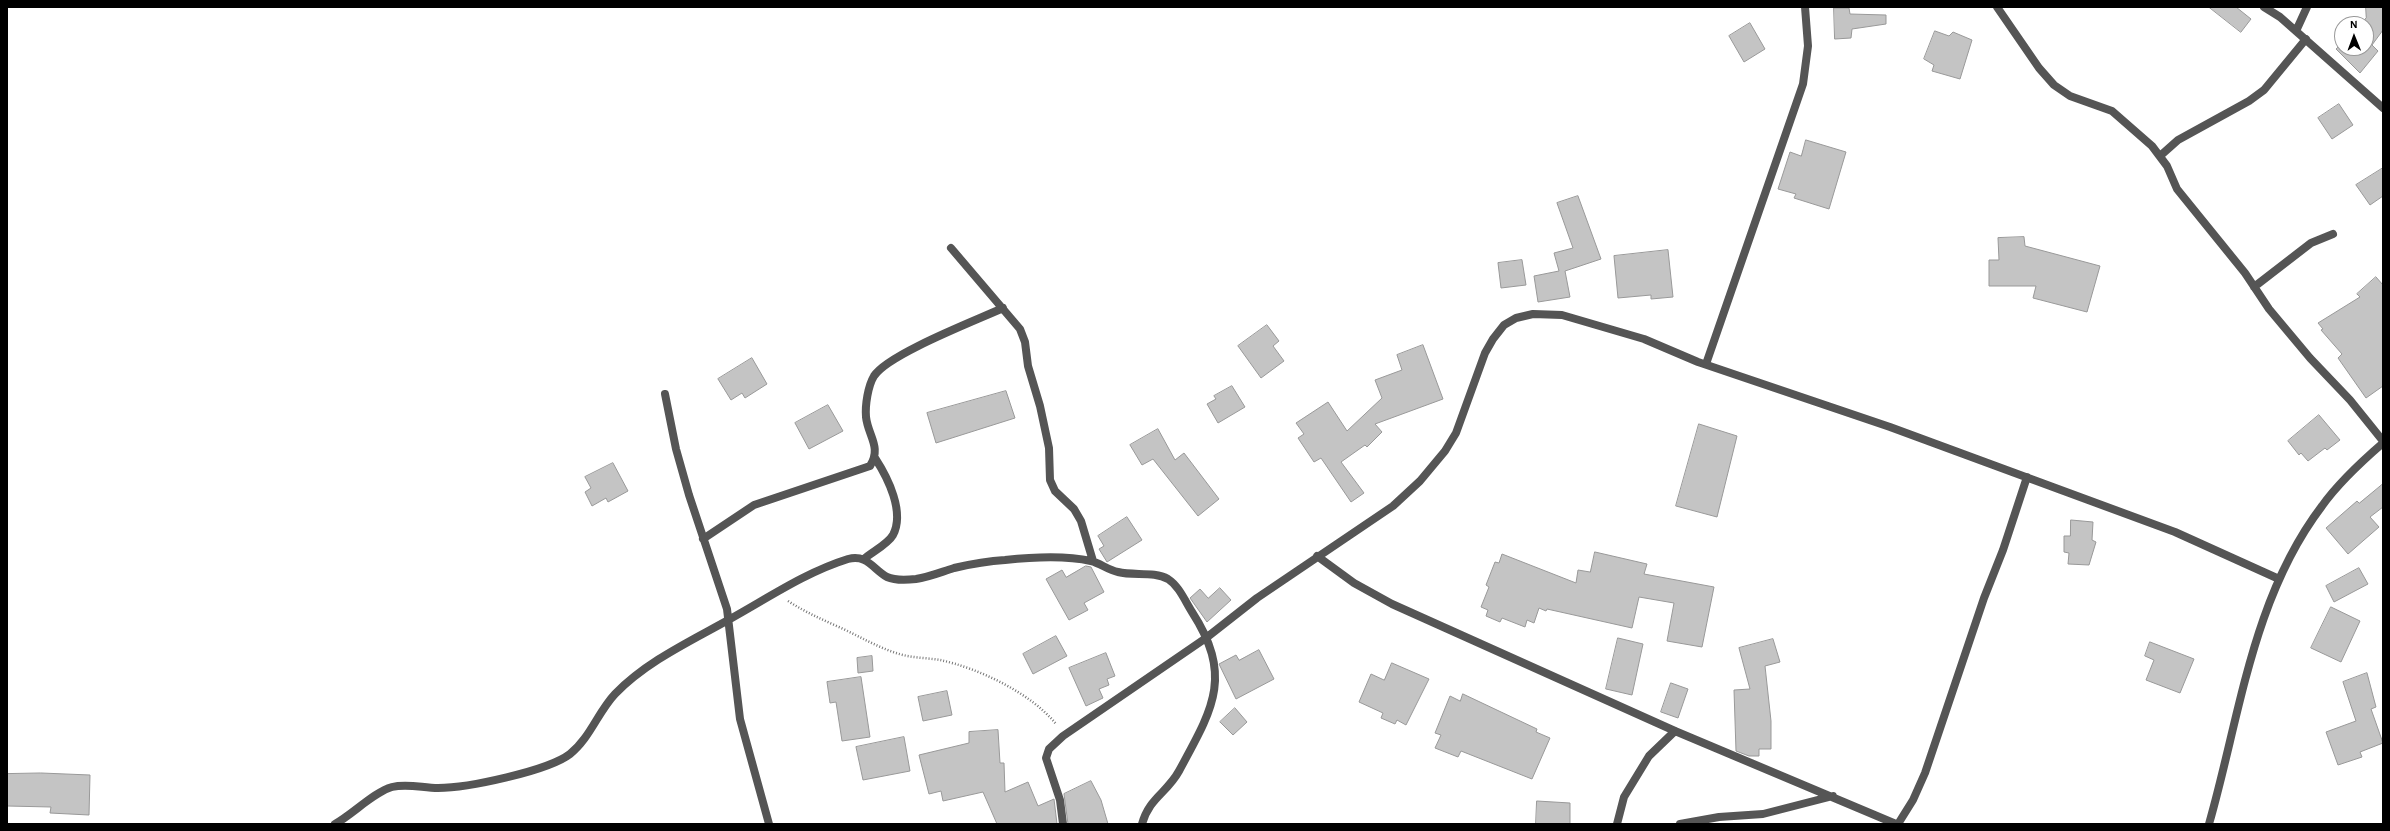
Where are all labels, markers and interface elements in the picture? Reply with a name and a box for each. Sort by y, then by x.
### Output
north arrow [2334,16,2374,56]
text: N [2350,19,2358,30]

